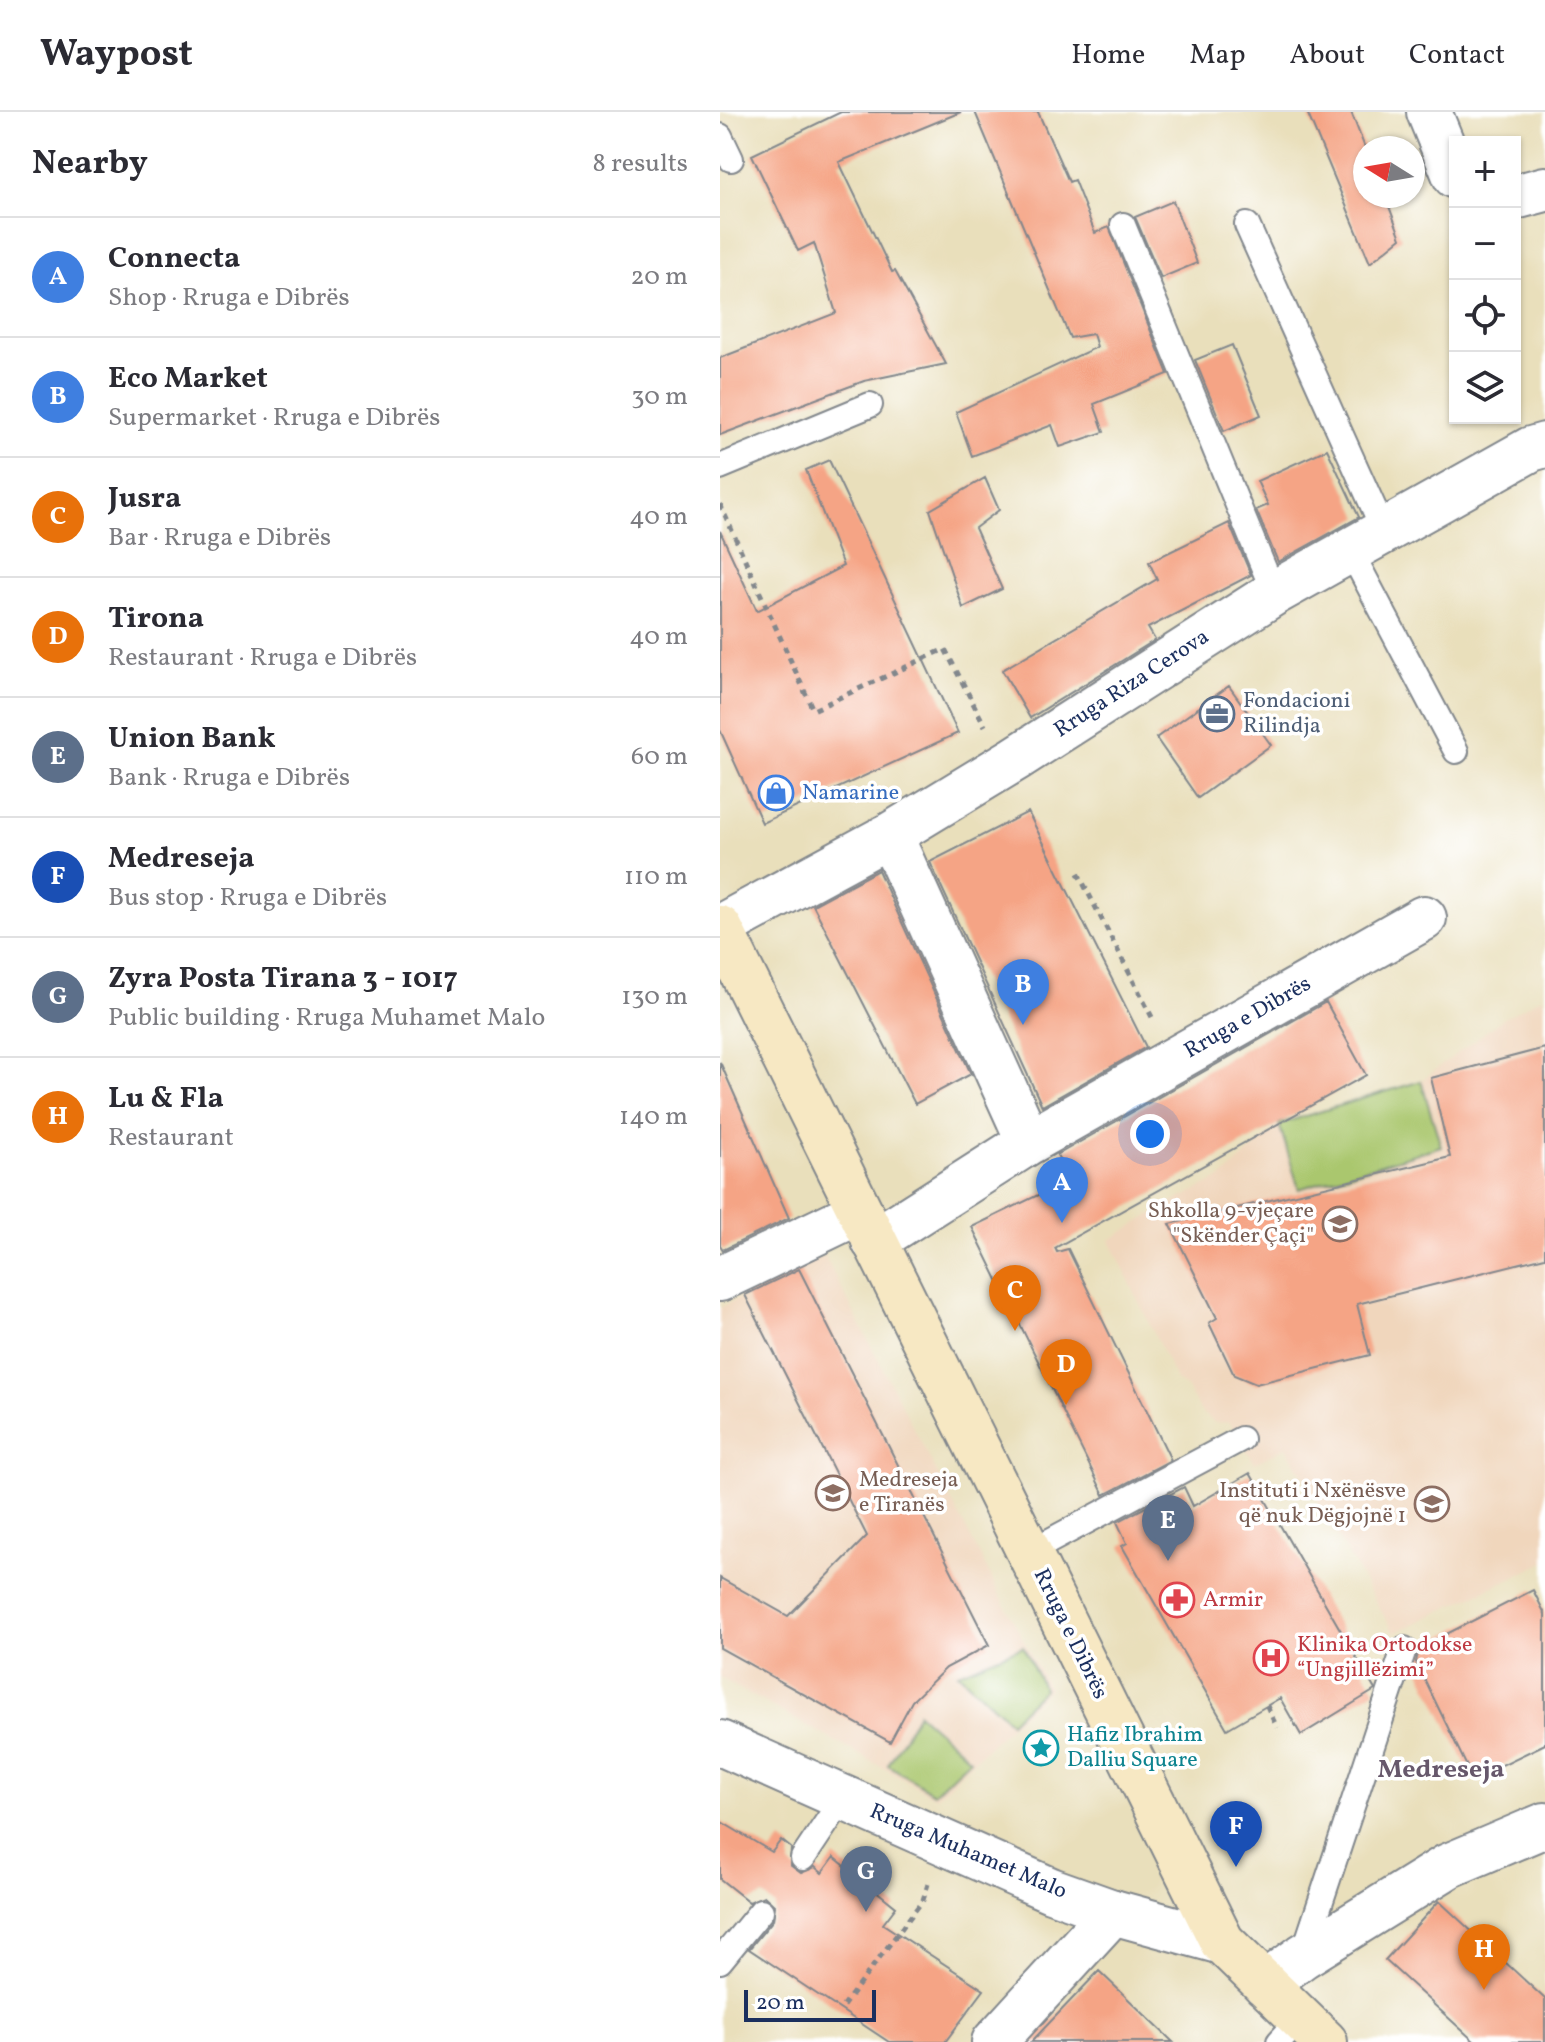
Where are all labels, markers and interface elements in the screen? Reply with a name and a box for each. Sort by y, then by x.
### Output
text: Waypost [40,29,193,82]
text: Home [1071,36,1145,75]
text: Map [1189,36,1245,75]
text: About [1289,36,1365,75]
text: Contact [1409,36,1505,75]
north arrow [1353,136,1425,208]
map controls [1449,136,1521,424]
button: + [1449,136,1521,208]
text: Nearby [32,141,148,188]
text: 8 results [593,146,688,182]
button: − [1449,208,1521,280]
text: Connecta [108,238,240,280]
text: A [49,259,67,295]
text: 20 m [630,259,688,295]
text: Shop · Rruga e Dibrës [108,280,350,316]
button: locate [1449,280,1521,352]
button: layers [1449,352,1521,424]
text: Eco Market [108,358,268,400]
text: B [49,379,67,415]
text: 30 m [631,379,688,415]
text: Supermarket · Rruga e Dibrës [108,400,440,436]
text: Jusra [108,478,181,520]
text: C [50,499,66,535]
text: 40 m [629,499,688,535]
text: Bar · Rruga e Dibrës [108,520,331,556]
text: Tirona [108,598,204,640]
text: D [48,619,68,655]
text: 40 m [629,619,688,655]
street label: Rruga Riza Cerova [1048,622,1216,746]
text: Restaurant · Rruga e Dibrës [108,640,417,676]
place label: Fondacioni Rilindja [1243,686,1350,742]
office icon: Fondacioni Rilindja [1198,695,1236,733]
text: Union Bank [108,718,276,760]
text: E [50,739,66,775]
text: 60 m [631,739,688,775]
text: Bank · Rruga e Dibrës [108,760,350,796]
shop icon: Namarine [757,774,795,812]
place label: Namarine [802,778,899,809]
text: Medreseja [108,838,255,880]
text: F [50,859,66,895]
text: 110 m [624,859,688,895]
text: Bus stop · Rruga e Dibrës [108,880,387,916]
text: Zyra Posta Tirana 3 - 1017 [108,958,458,1000]
pin: B [997,959,1049,1025]
street label: Rruga e Dibrës [1179,969,1317,1067]
text: G [49,979,67,1015]
text: 130 m [621,979,688,1015]
text: Public building · Rruga Muhamet Malo [108,1000,545,1036]
text: Lu & Fla [108,1078,224,1120]
text: H [48,1099,68,1135]
text: 140 m [619,1099,688,1135]
your location [1130,1114,1170,1154]
text: Restaurant [108,1120,234,1156]
pin: A [1036,1157,1088,1223]
place label: Shkolla 9-vjeçare "Skënder Çaçi" [1148,1196,1314,1252]
school or university icon: Shkolla 9-vjeçare "Skënder Çaçi" [1321,1205,1359,1243]
pin: C [989,1265,1041,1331]
pin: D [1040,1339,1092,1405]
place label: Medreseja e Tiranës [859,1465,959,1521]
school or university icon: Medreseja e Tiranës [814,1474,852,1512]
place label: Instituti i Nxënësve që nuk Dëgjojnë 1 [1219,1476,1406,1532]
school or university icon: Instituti i Nxënësve që nuk Dëgjojnë 1 [1413,1485,1451,1523]
pin: E [1142,1495,1194,1561]
street label: Rruga e Dibrës [1025,1563,1115,1705]
pharmacy icon: Armir [1158,1581,1196,1619]
place label: Armir [1203,1585,1263,1616]
place label: Klinika Ortodokse “Ungjillëzimi” [1297,1630,1472,1686]
hospital icon: Klinika Ortodokse “Ungjillëzimi” [1252,1639,1290,1677]
place label: Hafiz Ibrahim Dalliu Square [1067,1720,1203,1776]
place icon: Hafiz Ibrahim Dalliu Square [1022,1729,1060,1767]
district label: Medreseja [1378,1752,1504,1788]
street label: Rruga Muhamet Malo [865,1796,1071,1908]
pin: F [1210,1801,1262,1867]
pin: G [840,1846,892,1912]
pin: H [1458,1924,1510,1990]
scale bar [744,1986,876,2022]
text: 20 m [756,1988,805,2019]

